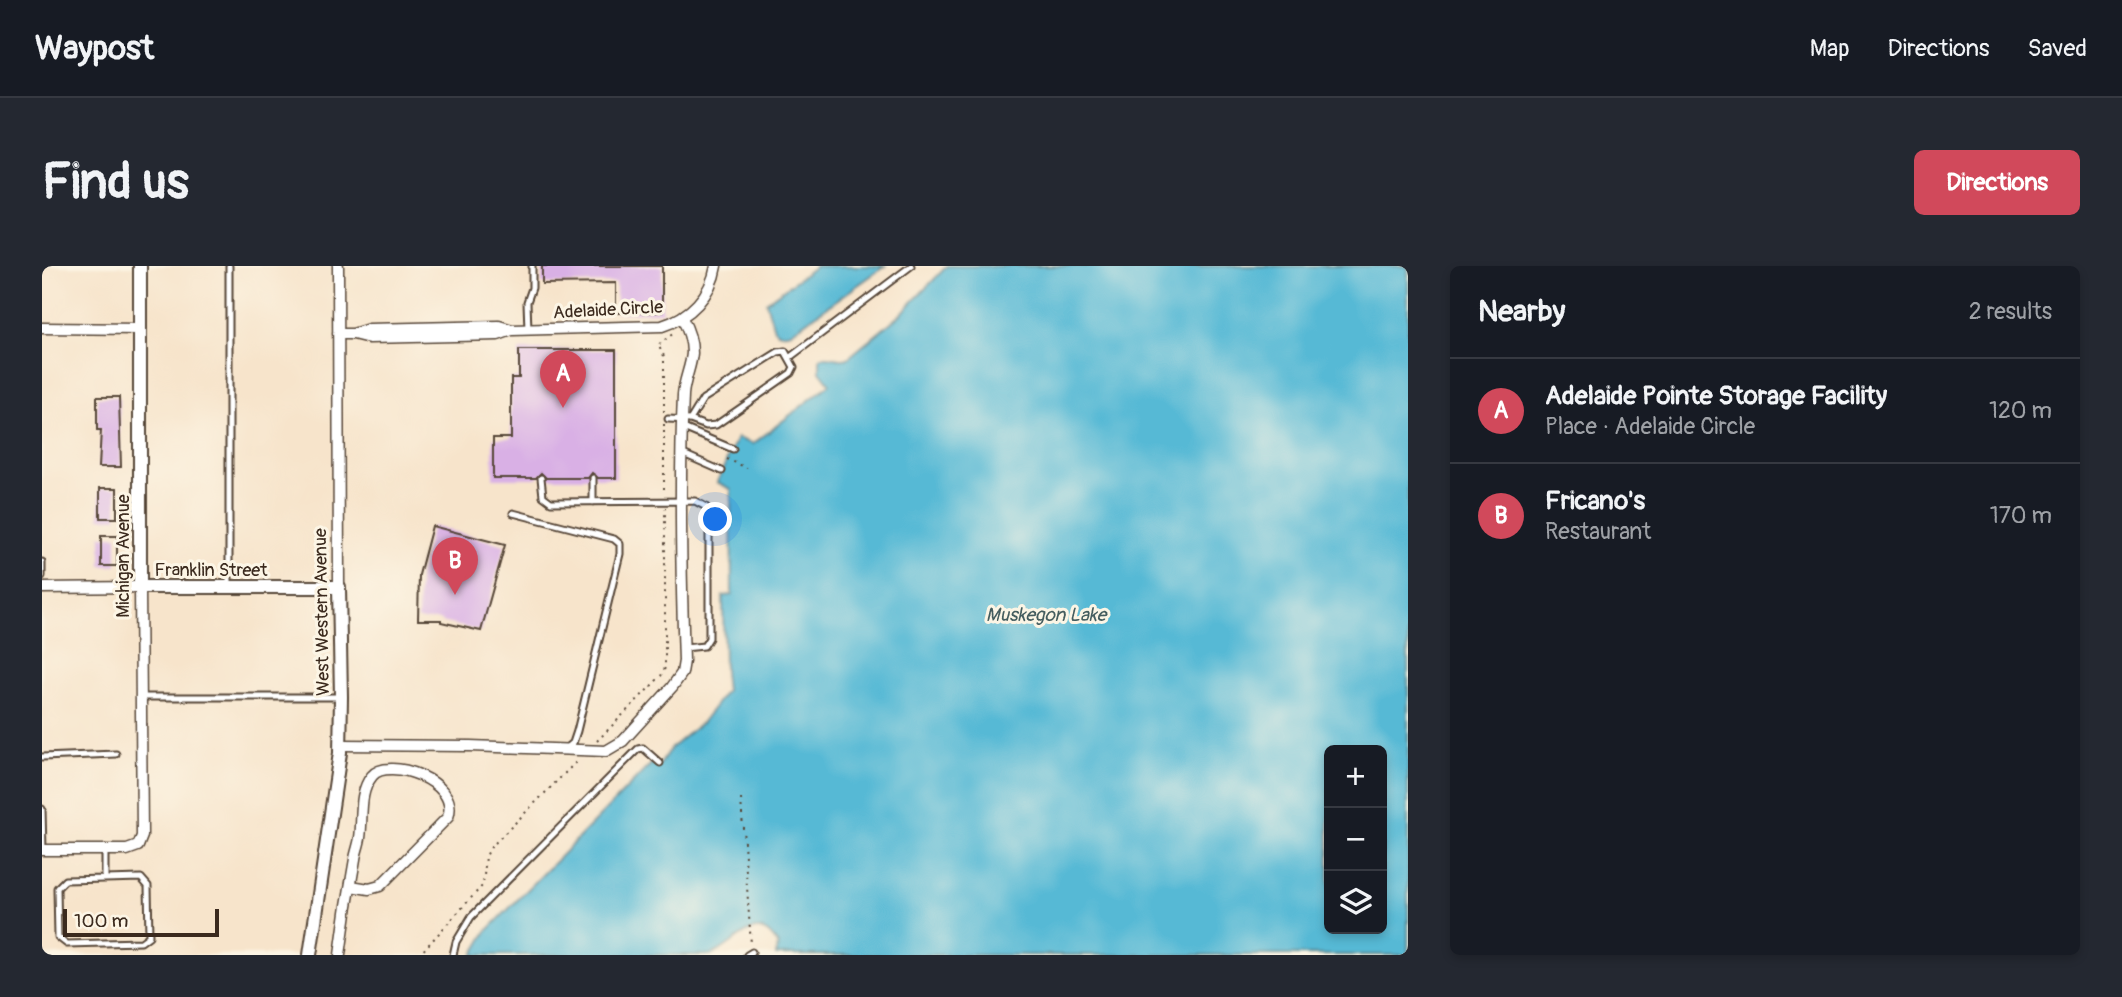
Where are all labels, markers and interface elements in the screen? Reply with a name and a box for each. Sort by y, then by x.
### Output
text: Waypost [35,28,154,69]
text: Map [1810,34,1850,63]
text: Directions [1888,34,1989,63]
text: Saved [2027,34,2087,63]
button: Directions [1914,150,2080,215]
text: Find us [42,152,189,213]
text: Nearby [1478,293,1565,330]
street label: Adelaide Circle [552,296,664,324]
text: 2 results [1969,297,2052,326]
pin: A [540,350,586,408]
text: Adelaide Pointe Storage Facility [1545,380,1887,412]
text: A [1494,396,1508,425]
text: 120 m [1989,396,2052,425]
text: Place · Adelaide Circle [1545,412,1755,441]
text: Fricano's [1545,485,1645,517]
street label: Michigan Avenue [112,494,135,618]
text: B [1494,501,1508,530]
text: 170 m [1990,501,2052,530]
your location [698,502,732,536]
text: Restaurant [1545,517,1651,546]
street label: West Western Avenue [309,528,335,696]
pin: B [432,537,478,595]
street label: Franklin Street [154,559,268,582]
water label: Muskegon Lake [986,603,1108,627]
map controls [1324,745,1387,934]
button: + [1324,745,1387,808]
button: − [1324,808,1387,871]
button: layers [1324,871,1387,934]
scale bar [63,906,219,938]
text: 100 m [74,909,128,933]

